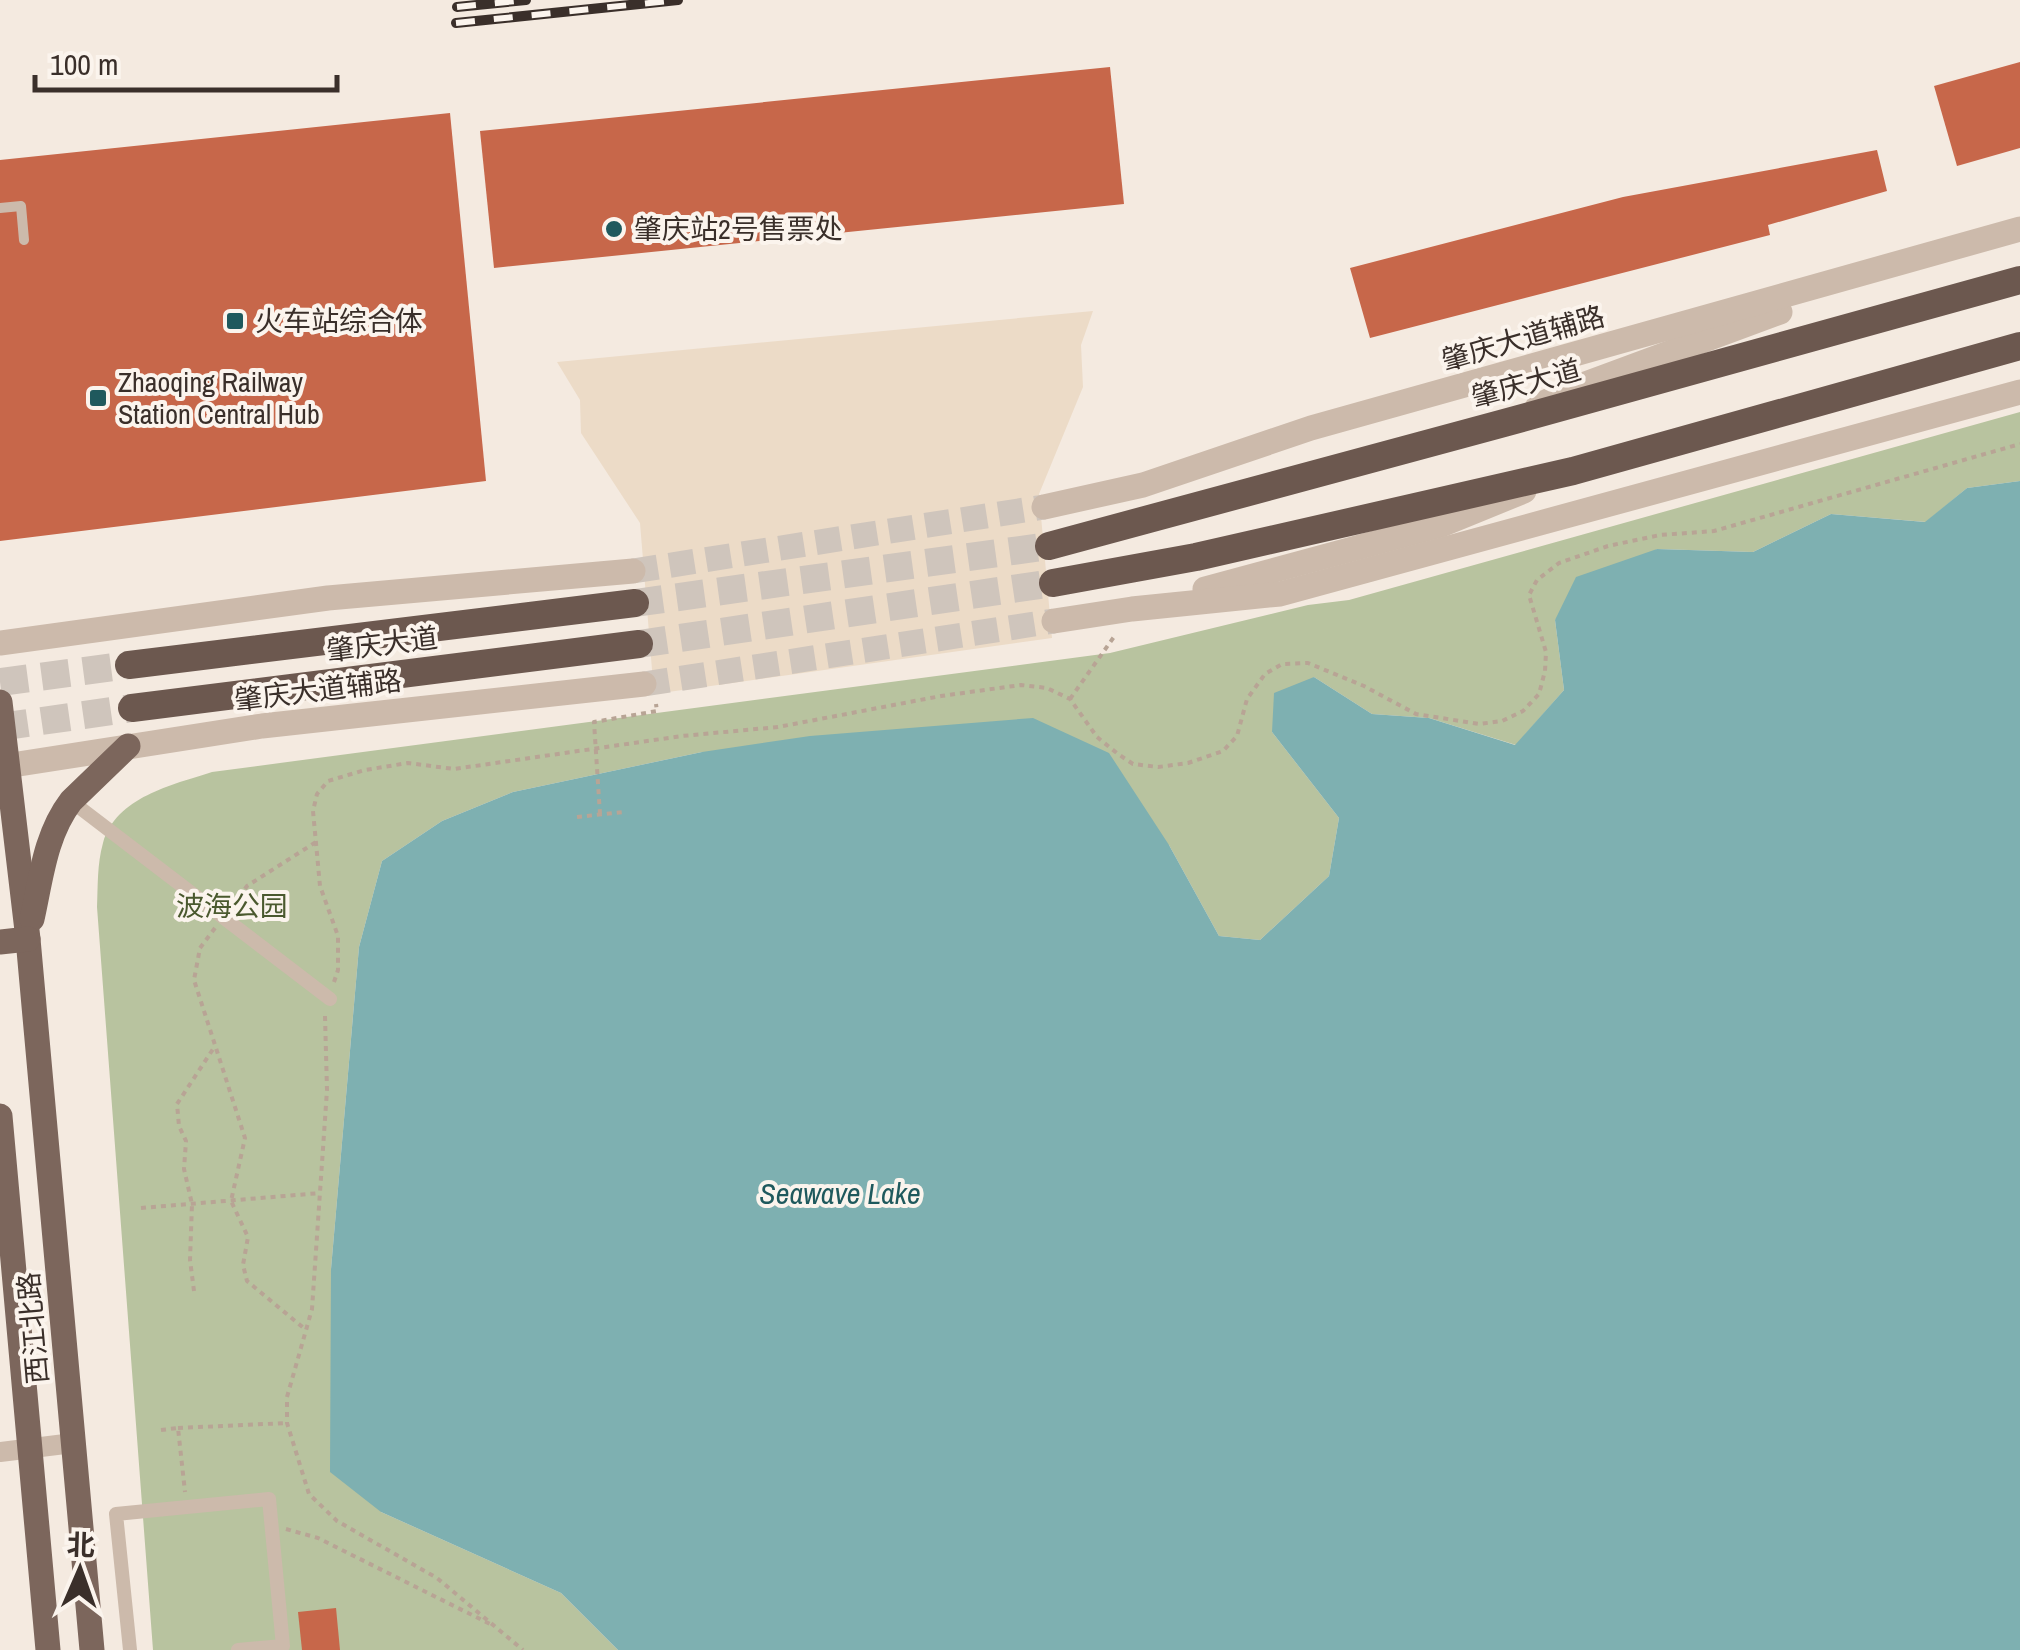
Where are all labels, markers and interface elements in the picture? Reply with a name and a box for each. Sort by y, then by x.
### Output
scale bar [35,30,338,92]
text: 100 m [50,44,118,84]
place label: 肇庆站2号售票处 [634,210,843,248]
marker: 肇庆站2号售票处 [603,218,625,240]
street label: 肇庆大道辅路 [1437,297,1609,379]
place label: 火车站综合体 [255,302,423,340]
marker: 火车站综合体 [224,310,246,332]
street label: 肇庆大道 [1467,350,1585,416]
place label: Zhaoqing Railway Station Central Hub [118,363,320,433]
marker: Zhaoqing Railway Station Central Hub [87,387,109,409]
street label: 肇庆大道 [324,618,440,670]
street label: 肇庆大道辅路 [232,661,404,719]
park label: 波海公园 [176,887,288,925]
water label: Seawave Lake [759,1173,921,1213]
street label: 西江北路 [9,1271,57,1385]
north arrow [30,1520,130,1620]
text: 北 [66,1526,96,1564]

